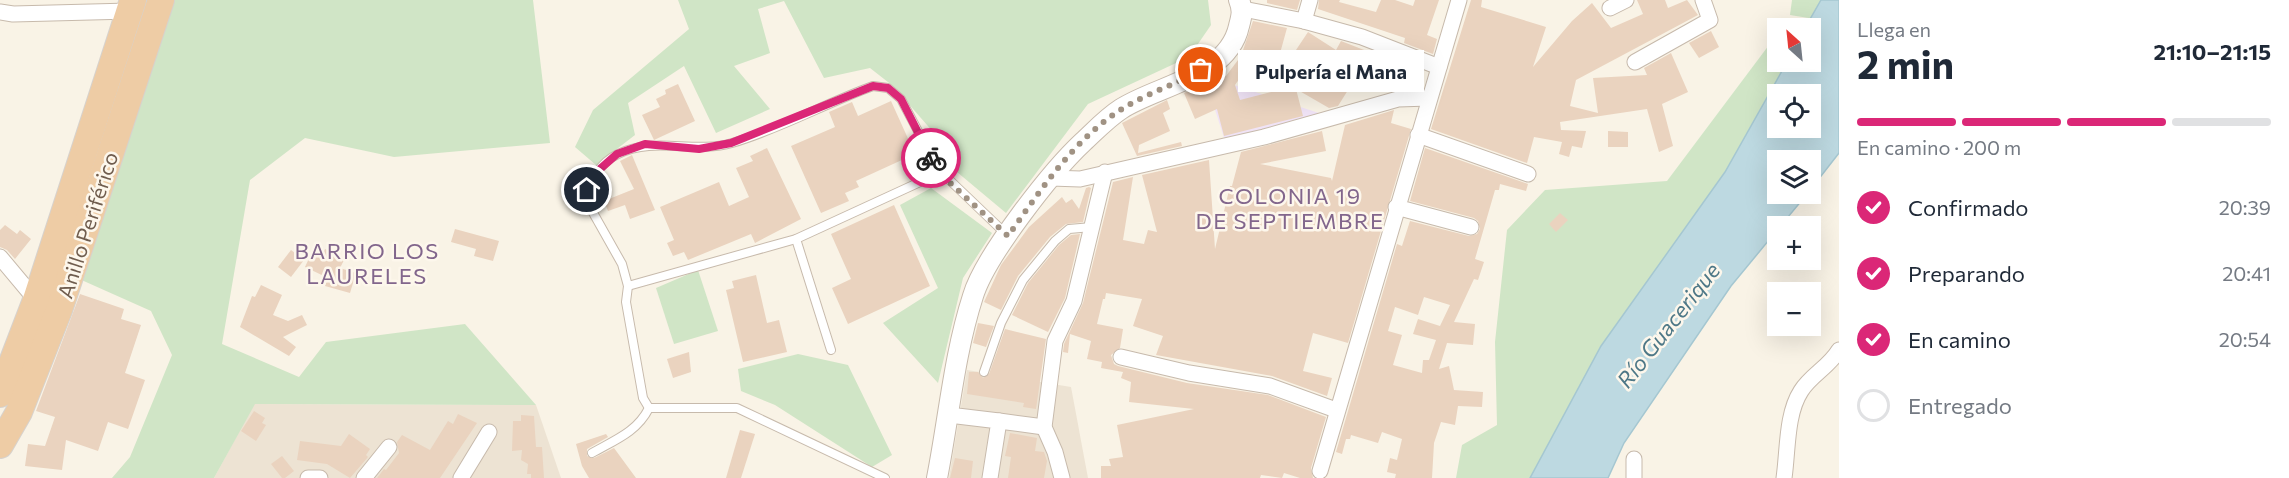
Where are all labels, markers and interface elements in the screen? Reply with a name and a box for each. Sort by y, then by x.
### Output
text: Llega en [1857,17,1931,41]
north arrow [1767,18,1821,72]
map controls [1767,18,1821,336]
text: 21:10–21:15 [2154,38,2271,65]
text: 2 min [1857,39,1954,87]
pin [1175,44,1226,95]
callout: Pulpería el Mana [1237,49,1423,91]
icon: bag [1184,53,1217,86]
text: Pulpería el Mana [1255,59,1407,83]
button: locate [1767,84,1821,138]
courier [901,128,961,188]
text: En camino · 200 m [1857,135,2021,159]
icon: bike [915,142,948,175]
street label: Anillo Periférico [52,149,122,301]
button: layers [1767,150,1821,204]
pin [561,164,612,215]
icon: home [570,173,603,206]
district label: COLONIA 19 DE SEPTIEMBRE [1195,182,1385,234]
icon: check [1857,191,1890,224]
text: Confirmado [1908,194,2029,221]
text: 20:39 [2219,195,2271,219]
button: + [1767,216,1821,270]
district label: BARRIO LOS LAURELES [294,237,440,289]
water label: Río Guacerique [1611,257,1725,393]
icon: check [1857,257,1890,290]
text: Preparando [1908,260,2025,287]
text: 20:41 [2222,261,2271,285]
button: − [1767,282,1821,336]
icon: check [1857,323,1890,356]
text: En camino [1908,326,2011,353]
text: 20:54 [2219,327,2271,351]
text: Entregado [1908,392,2012,419]

